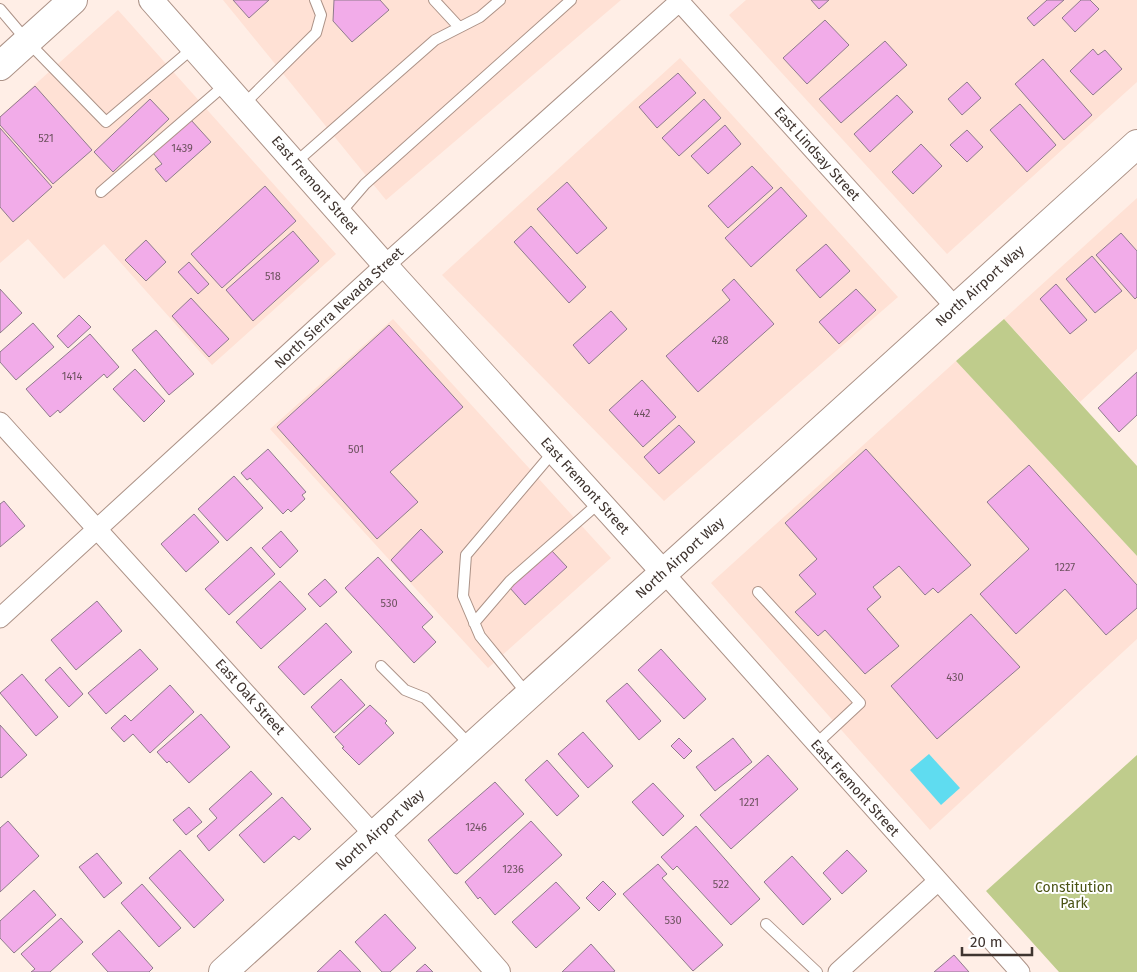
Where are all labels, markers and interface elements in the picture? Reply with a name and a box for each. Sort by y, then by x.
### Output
street label: East Lindsay Street [771,104,864,205]
house number: 521 [38,132,54,145]
street label: East Fremont Street [268,133,363,238]
house number: 1439 [171,142,193,155]
street label: North Airport Way [932,242,1028,330]
street label: North Sierra Nevada Street [271,243,408,372]
house number: 518 [265,270,281,283]
house number: 428 [711,334,729,347]
house number: 1414 [62,370,82,383]
house number: 442 [634,407,650,420]
street label: East Fremont Street [537,434,634,539]
house number: 501 [348,443,364,456]
street label: North Airport Way [632,514,728,602]
house number: 1227 [1055,561,1075,574]
house number: 530 [380,597,398,610]
street label: East Oak Street [212,656,289,739]
house number: 430 [946,671,964,684]
street label: East Fremont Street [807,736,904,841]
street label: North Airport Way [332,786,428,874]
house number: 1221 [739,796,759,809]
house number: 1246 [465,821,487,834]
house number: 1236 [502,863,524,876]
house number: 522 [713,878,729,891]
park label: Constitution Park [1035,879,1113,912]
house number: 530 [664,914,682,927]
scale bar [962,924,1032,956]
text: 20 m [970,933,1003,951]

